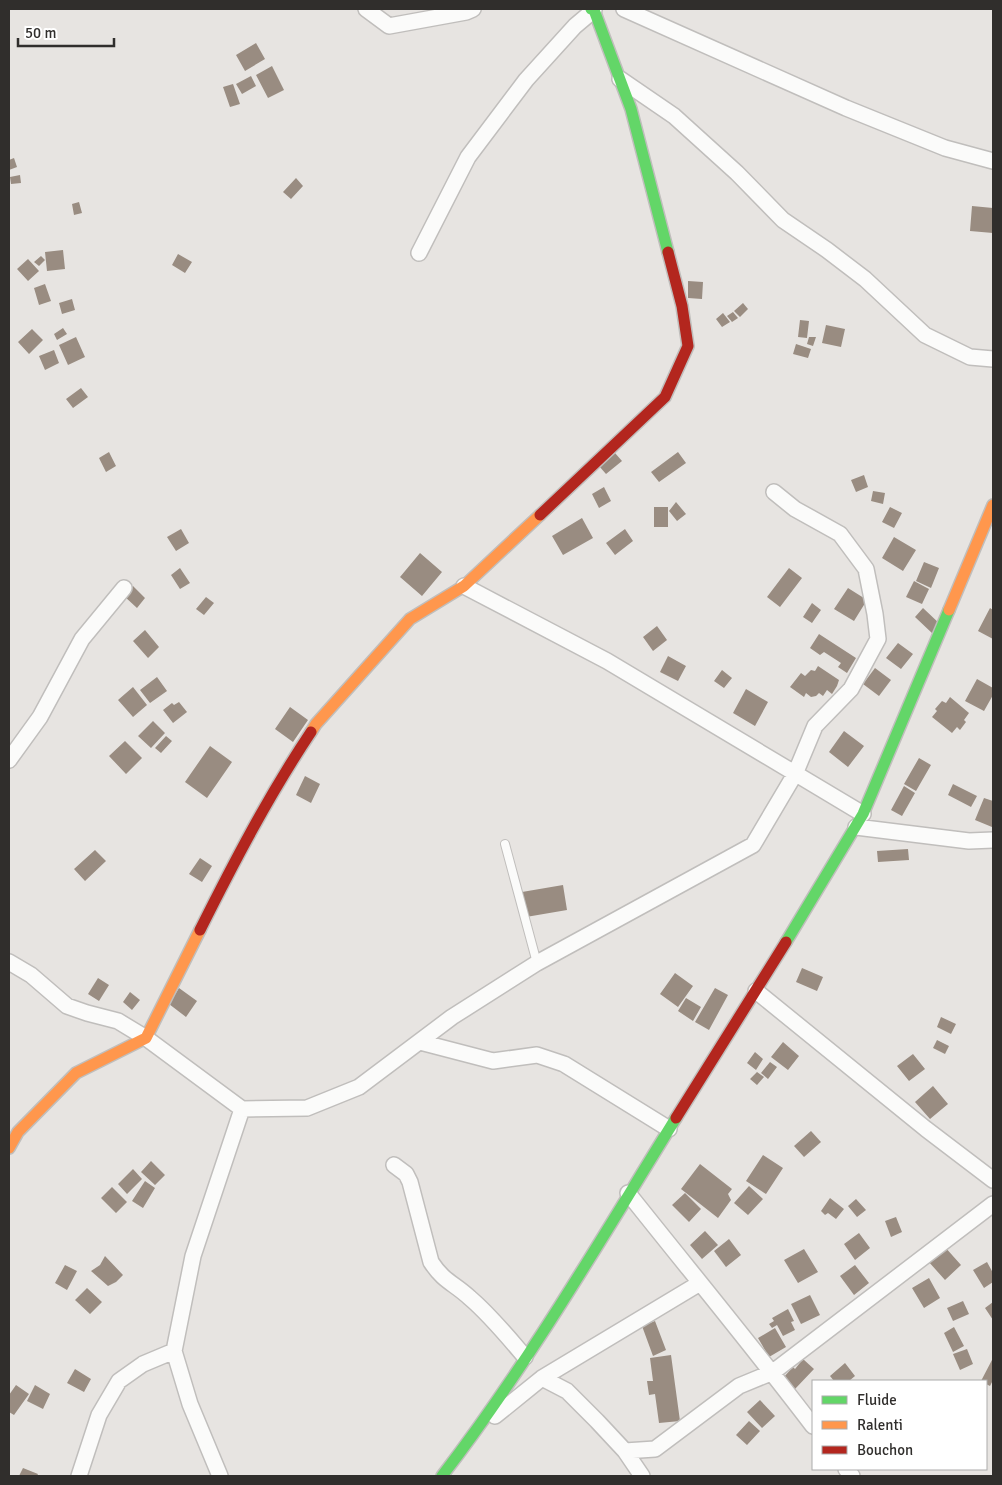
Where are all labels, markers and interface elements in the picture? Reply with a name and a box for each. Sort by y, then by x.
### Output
scale bar [18,15,114,47]
text: 50 m [25,24,56,42]
legend [812,1380,987,1470]
text: Fluide [857,1391,897,1409]
text: Ralenti [857,1416,903,1434]
text: Bouchon [857,1441,913,1459]

